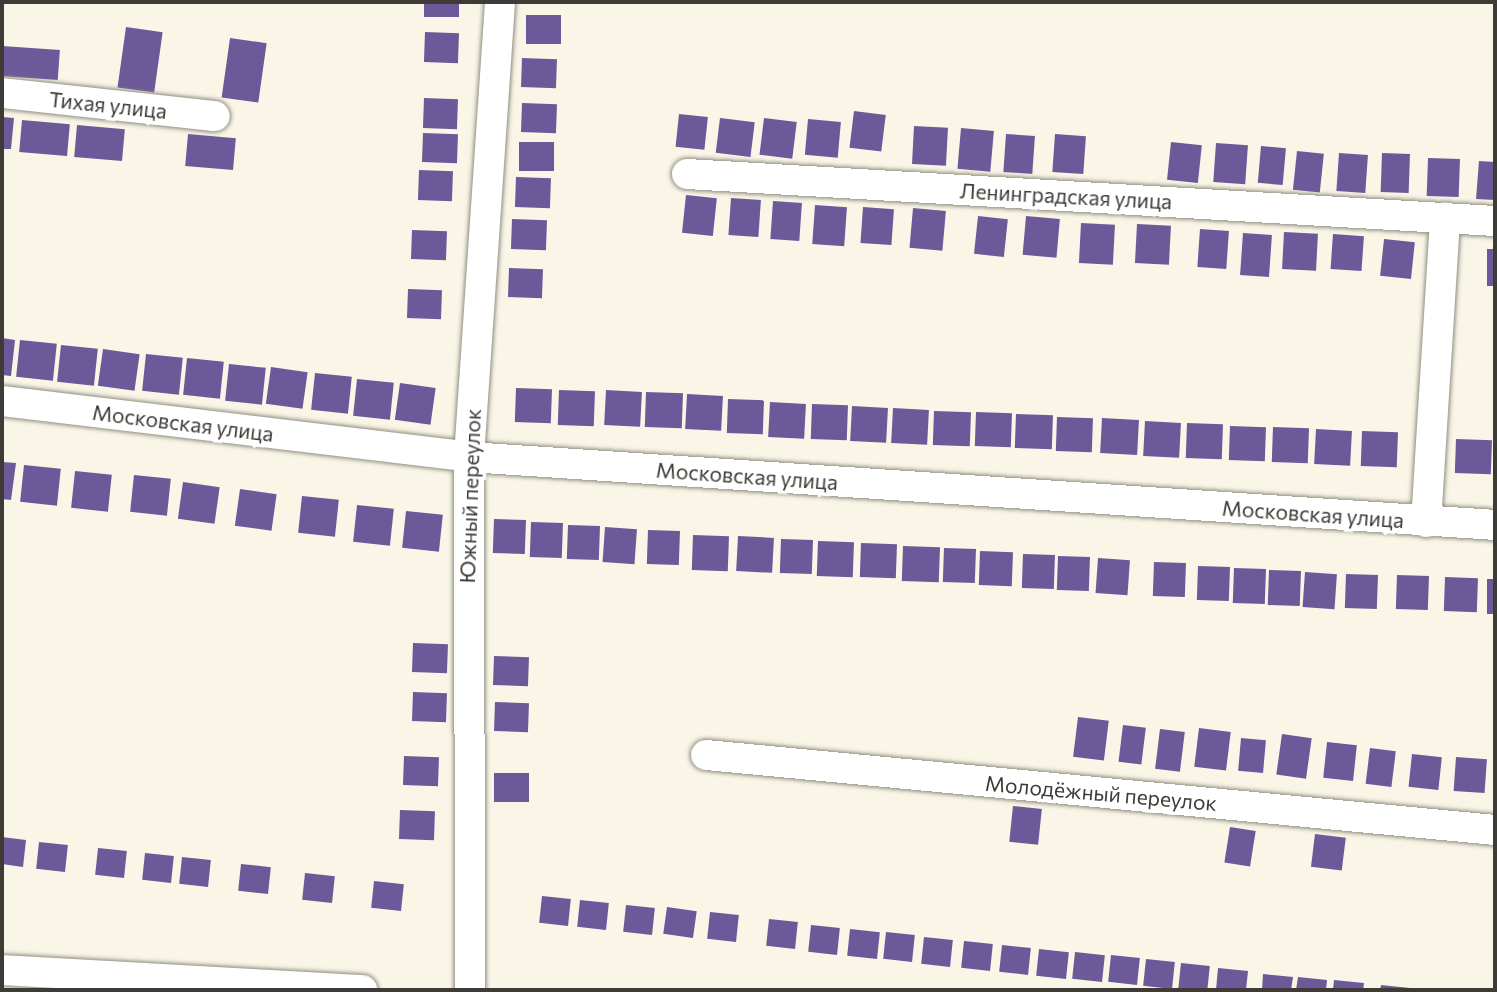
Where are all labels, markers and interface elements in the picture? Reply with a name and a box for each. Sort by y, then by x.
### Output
street label: Тихая улица [48,86,168,124]
street label: Ленинградская улица [959,178,1173,214]
street label: Московская улица [91,399,275,447]
street label: Южный переулок [454,408,486,584]
street label: Московская улица [655,457,839,495]
street label: Московская улица [1221,495,1405,533]
street label: Молодёжный переулок [984,770,1218,816]

